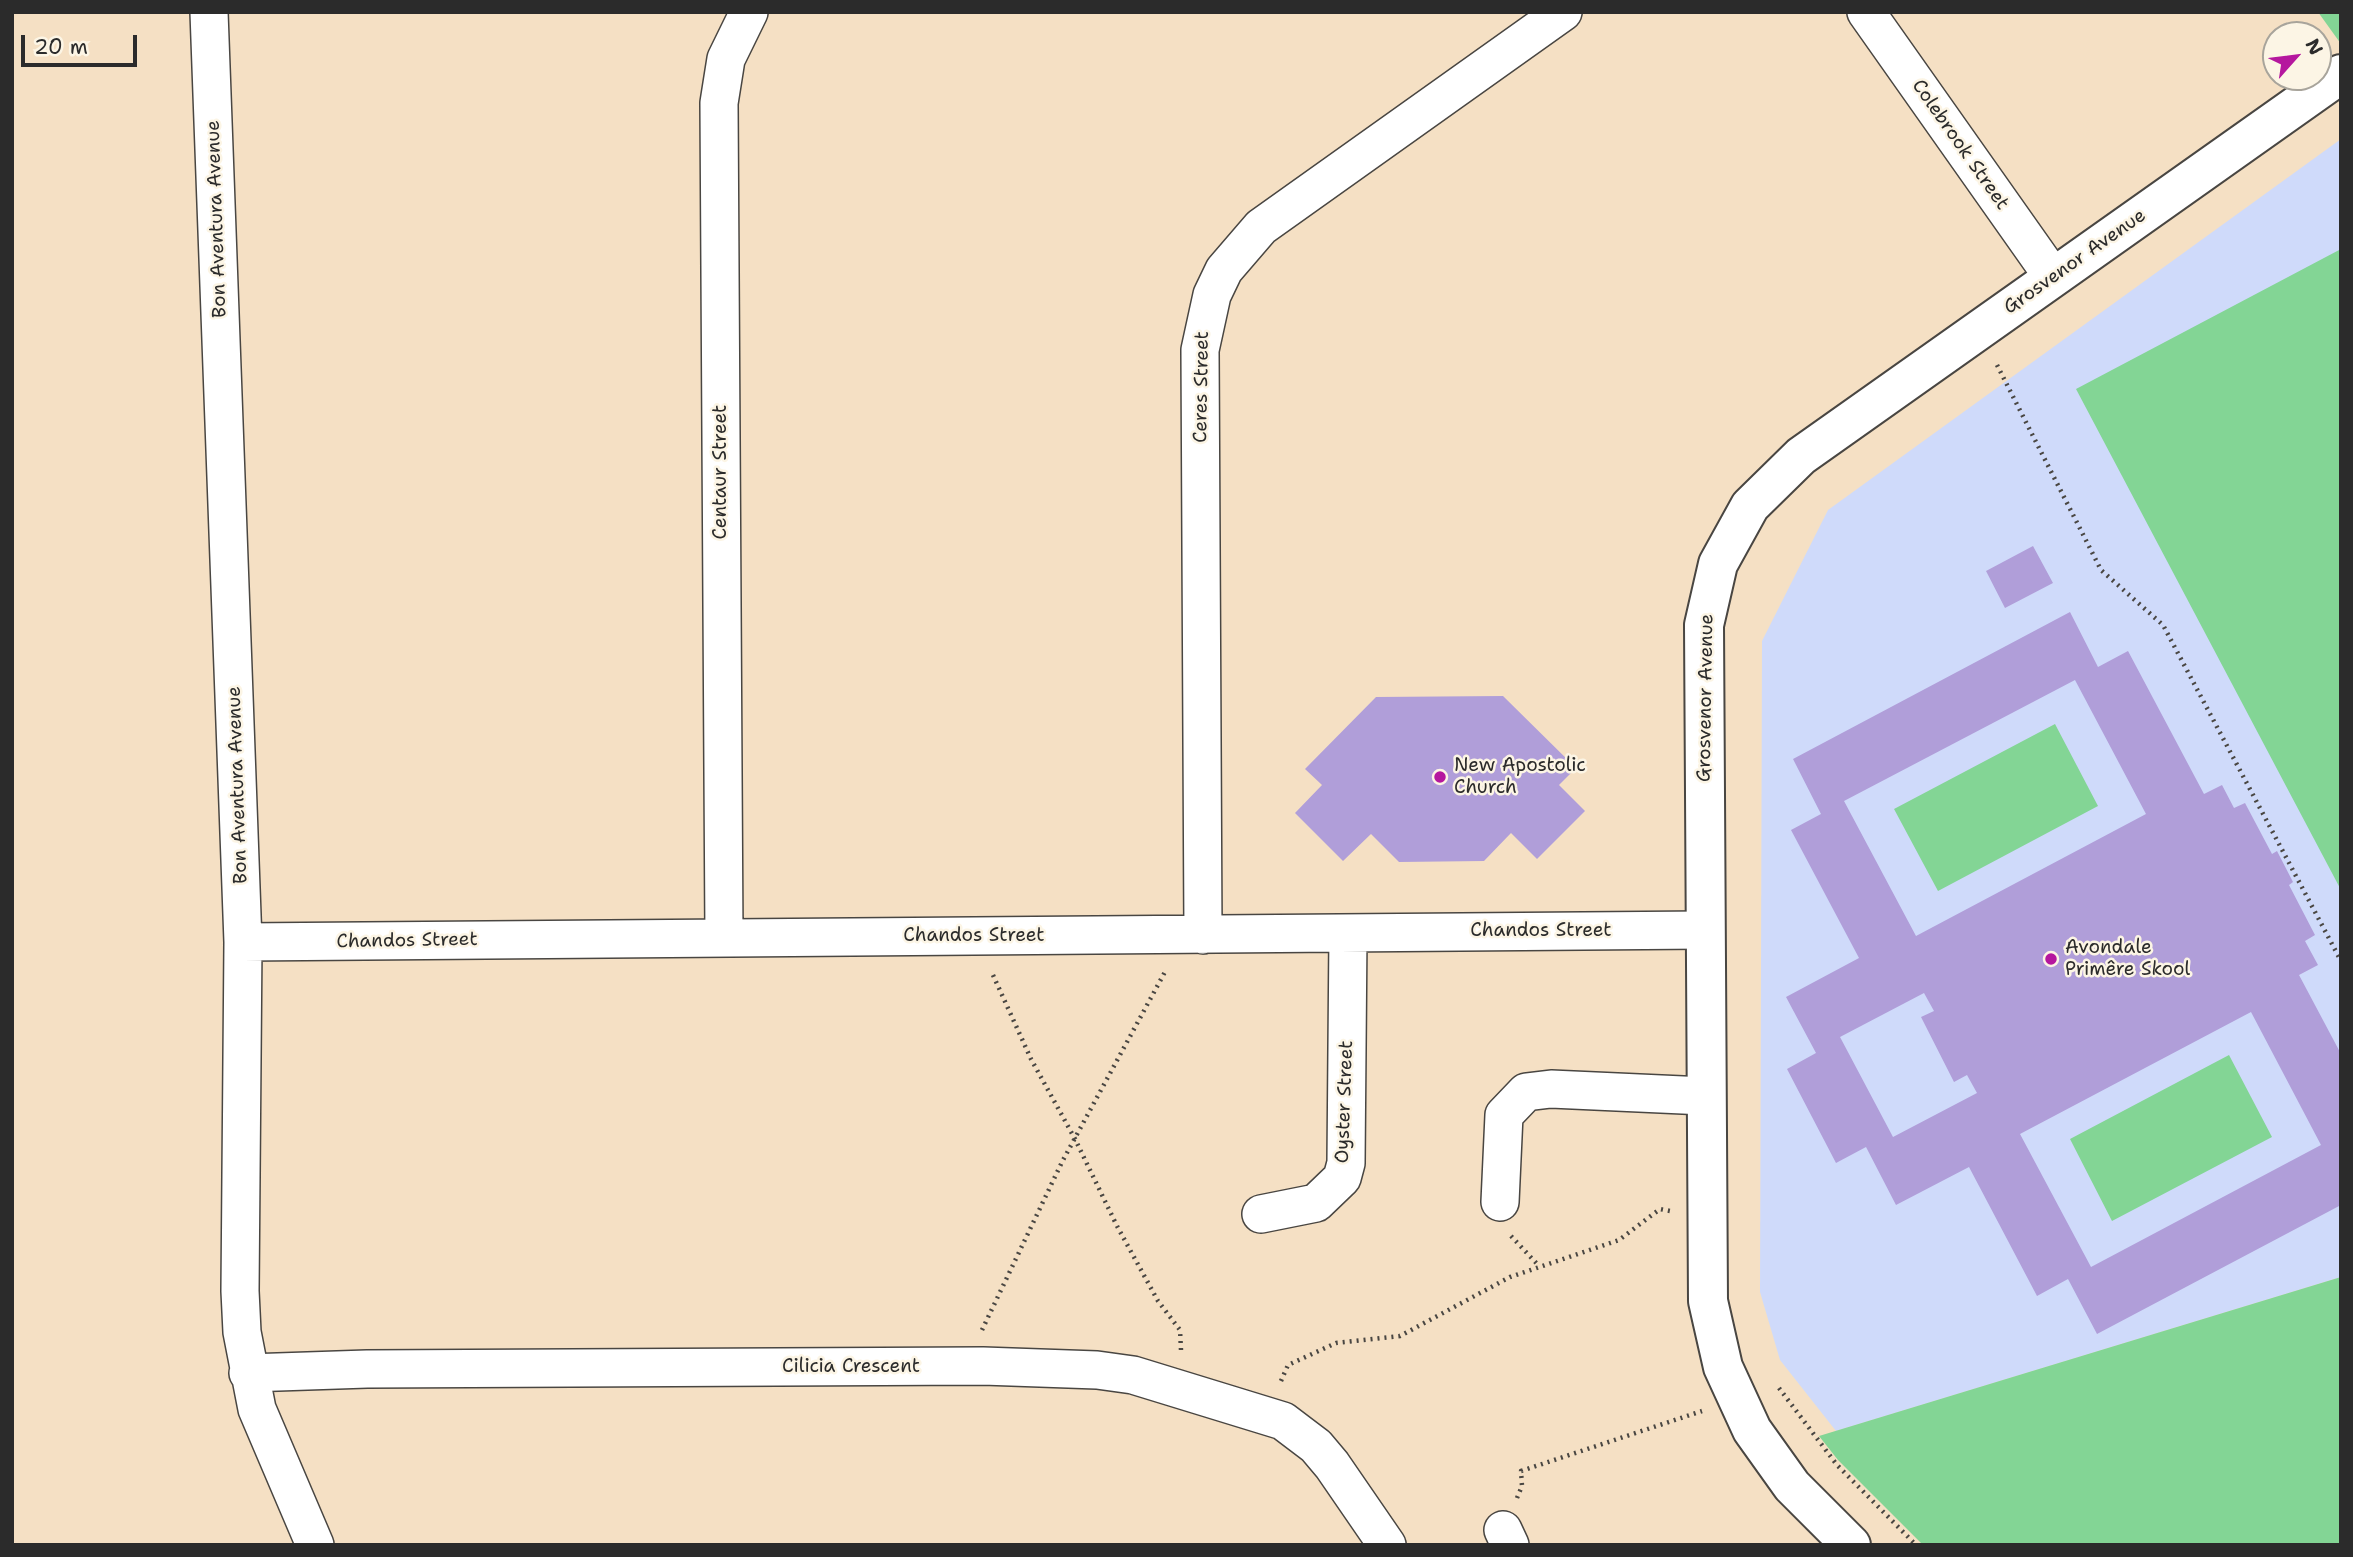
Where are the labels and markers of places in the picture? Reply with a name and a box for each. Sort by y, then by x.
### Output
place label: New Apostolic Church [1454,755,1586,799]
marker: New Apostolic Church [1432,769,1448,785]
place label: Avondale Primêre Skool [2065,937,2190,981]
marker: Avondale Primêre Skool [2043,951,2059,967]

